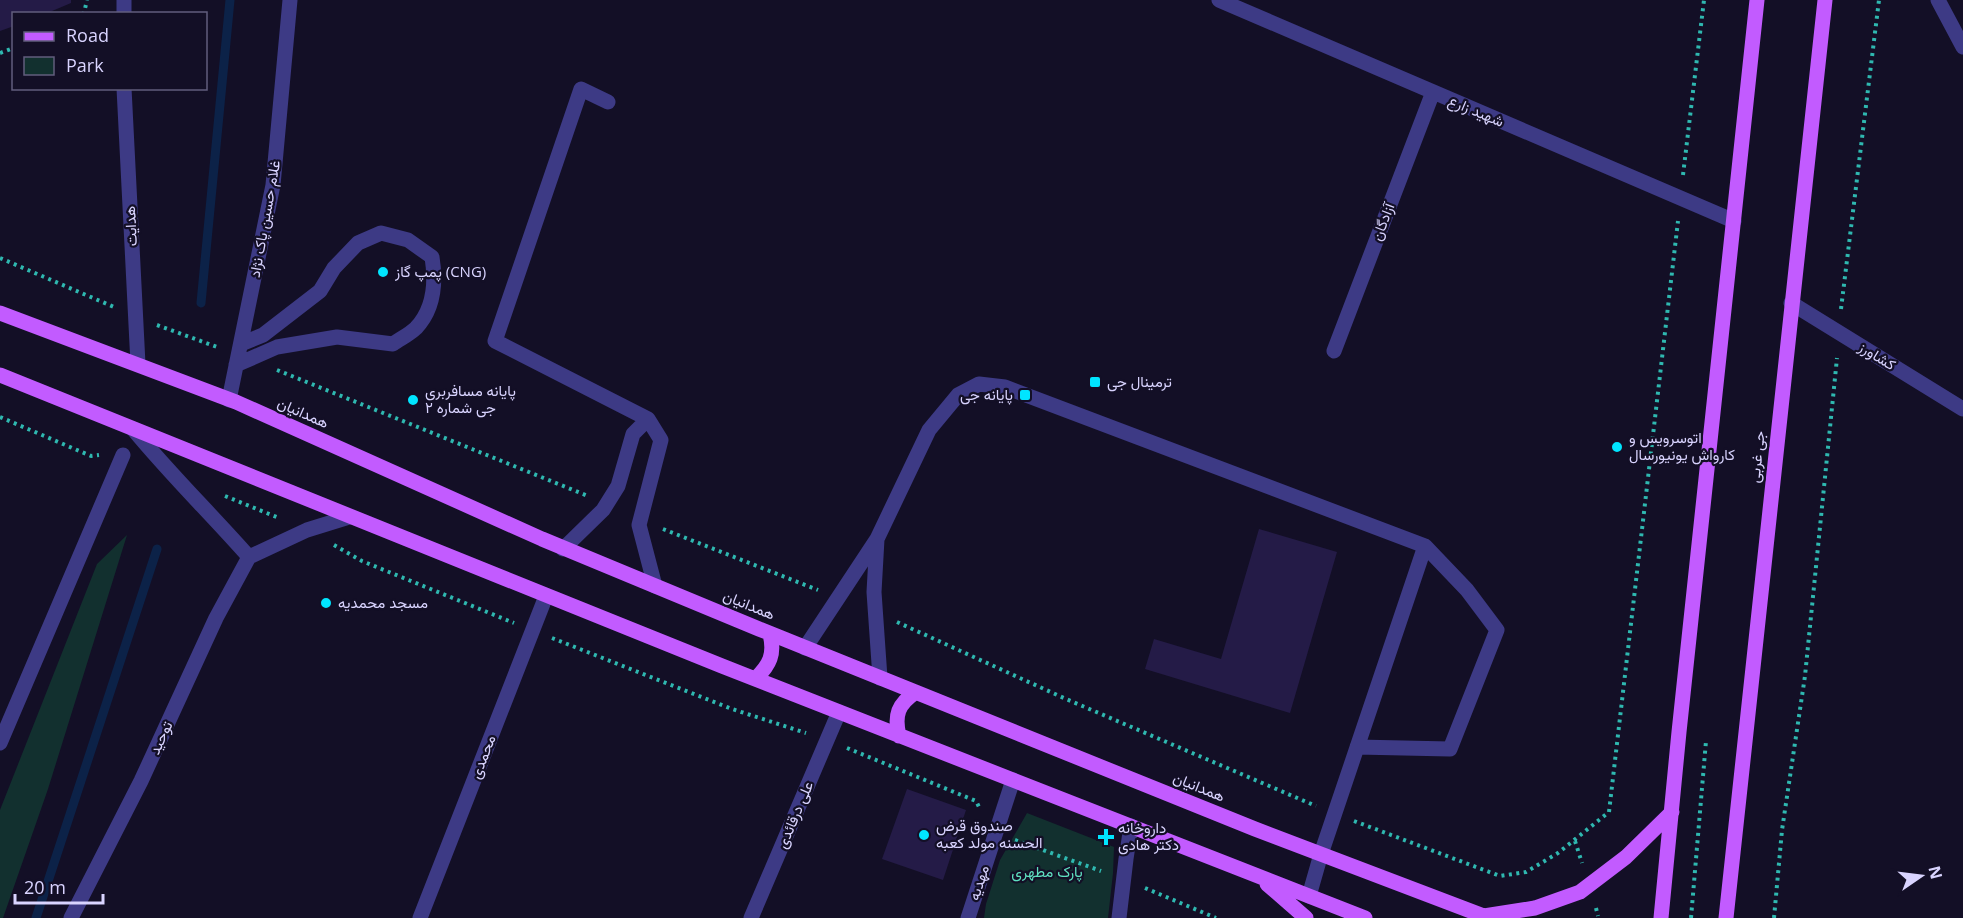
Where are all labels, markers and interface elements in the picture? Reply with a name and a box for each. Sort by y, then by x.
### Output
legend [12,12,207,90]
text: Road [66,23,109,47]
text: Park [66,53,104,77]
street label: شهید زارع [1445,89,1507,133]
street label: غلام حسین پاک نژاد [244,158,285,279]
street label: آزادگان [1366,199,1399,243]
street label: هدایت [119,205,141,247]
place label: پمپ گاز (CNG) [394,261,486,282]
marker: پمپ گاز (CNG) [376,265,390,279]
street label: کشاورز [1854,336,1900,374]
place label: ترمینال جی [1107,371,1172,392]
marker: ترمینال جی [1088,375,1102,389]
place label: پایانه مسافربری جی شماره ۲ [425,380,516,418]
place label: پایانه جی [960,384,1013,405]
marker: پایانه جی [1018,388,1032,402]
street label: همدانیان [275,392,332,432]
marker: پایانه مسافربری جی شماره ۲ [406,393,420,407]
place label: اتوسرویس و کارواش یونیورسال [1629,427,1735,465]
street label: جی غربی [1743,430,1770,484]
marker: اتوسرویس و کارواش یونیورسال [1610,440,1624,454]
street label: همدانیان [720,585,778,624]
place label: مسجد محمدیه [338,592,428,612]
marker: مسجد محمدیه [319,596,333,610]
street label: توحید [144,717,177,758]
street label: محمدی [465,732,500,782]
street label: همدانیان [1170,767,1228,806]
street label: علی درقائدی [771,778,818,852]
place label: صندوق قرض الحسنه مولد کعبه [936,815,1043,852]
place label: داروخانه دکتر هادی [1118,817,1179,855]
marker: صندوق قرض الحسنه مولد کعبه [917,828,931,842]
marker: داروخانه دکتر هادی [1099,830,1113,844]
north arrow [1891,846,1951,906]
park label: پارک مطهری [1011,861,1083,882]
street label: مهدیه [963,863,993,903]
text: N [1923,863,1948,881]
scale bar [15,867,104,905]
text: 20 m [24,875,66,899]

